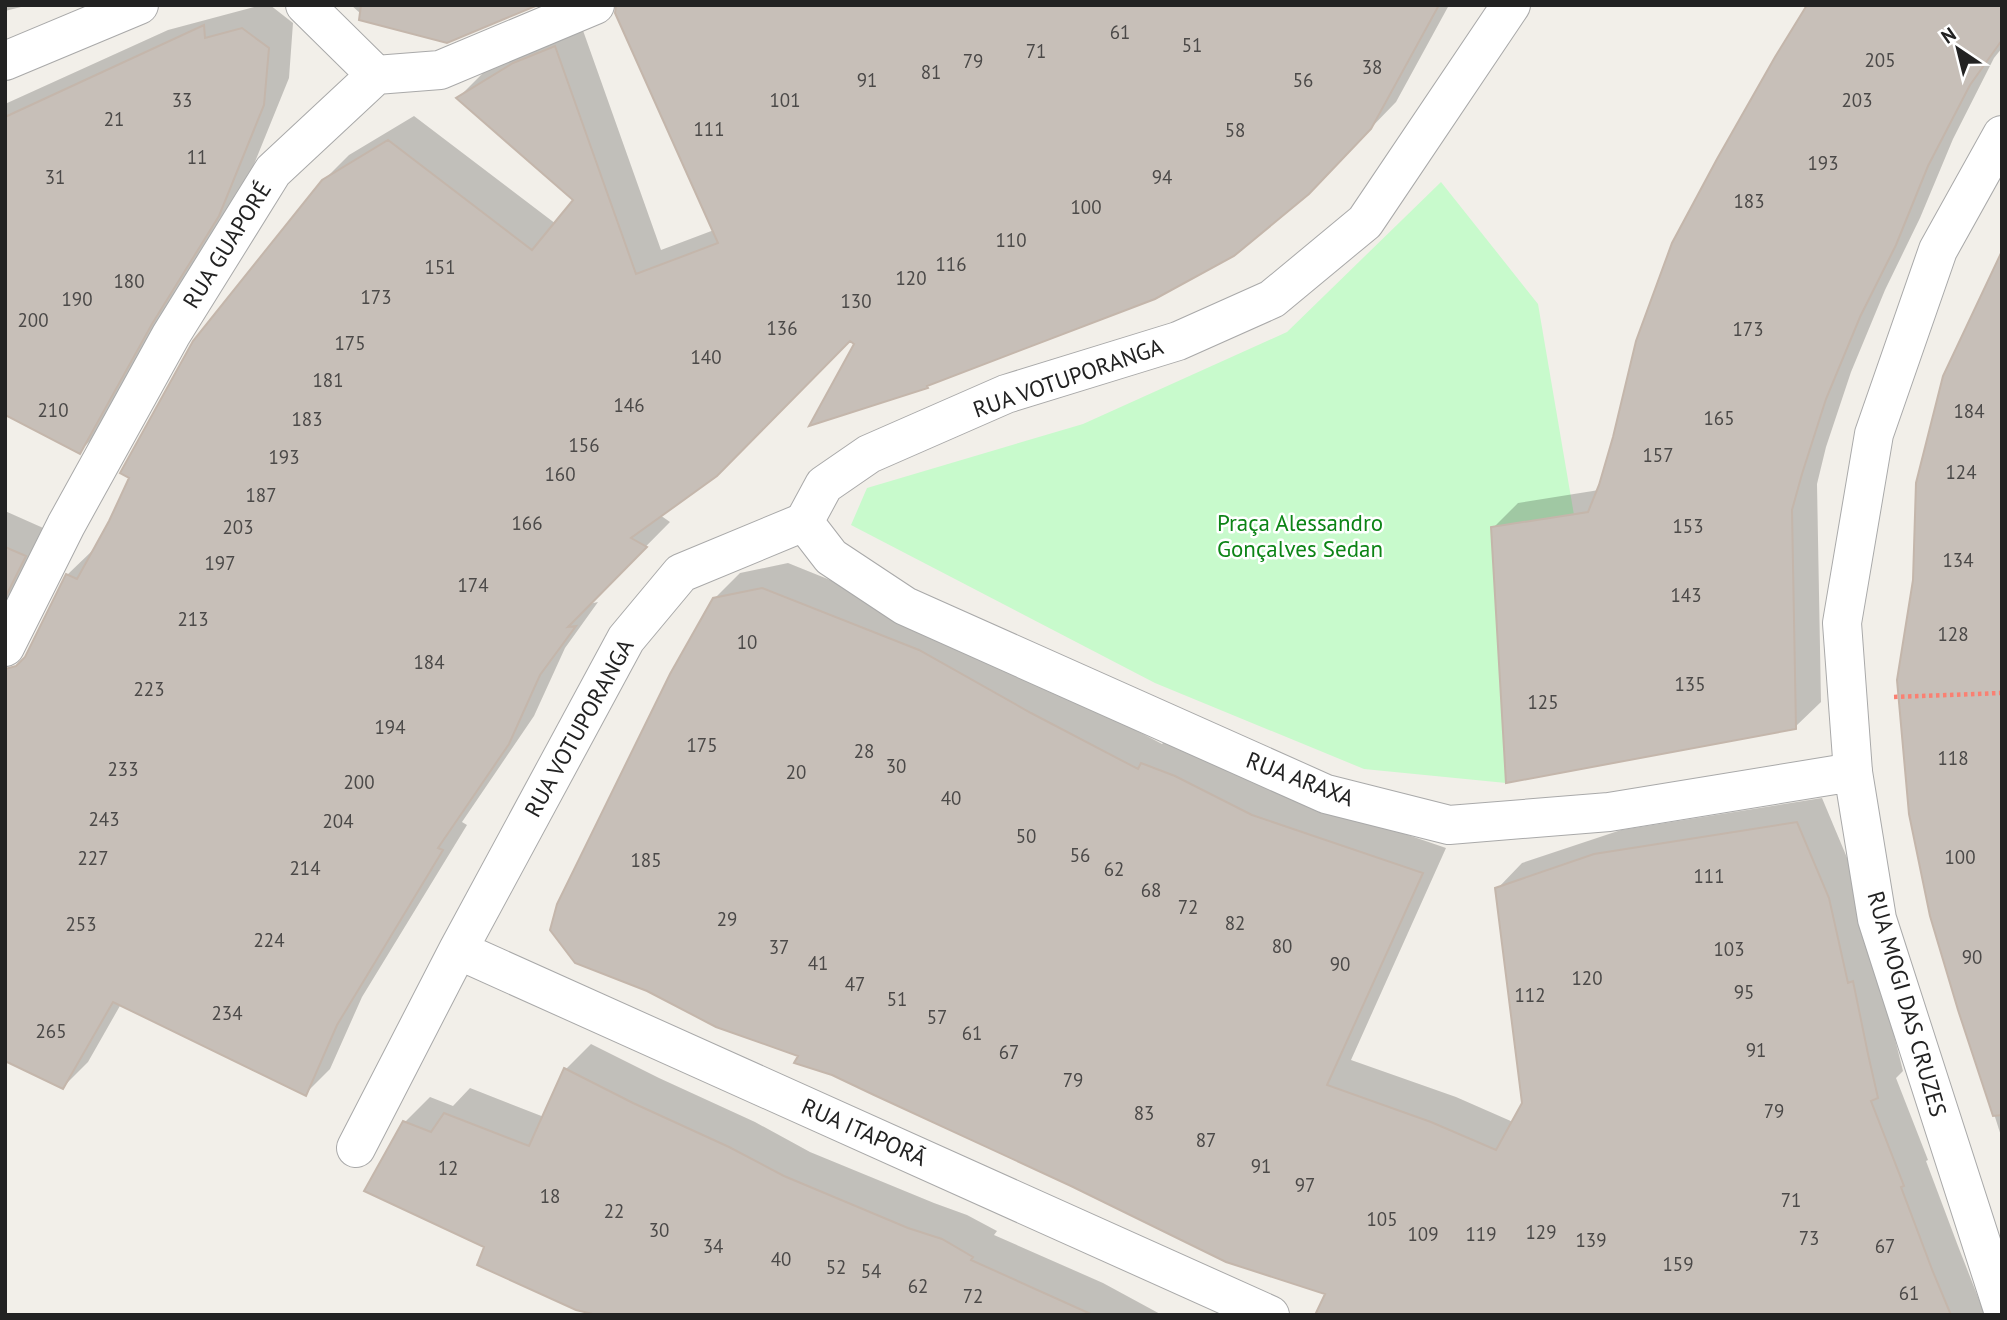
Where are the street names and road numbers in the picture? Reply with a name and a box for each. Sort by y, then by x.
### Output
street label: RUA GUAPORÉ [176,176,277,314]
street label: RUA VOTUPORANGA [969,331,1167,424]
street label: RUA VOTUPORANGA [518,633,640,822]
street label: RUA ARAXA [1242,745,1359,812]
street label: RUA MOGI DAS CRUZES [1861,888,1954,1120]
street label: RUA ITAPORÃ [797,1091,932,1172]

